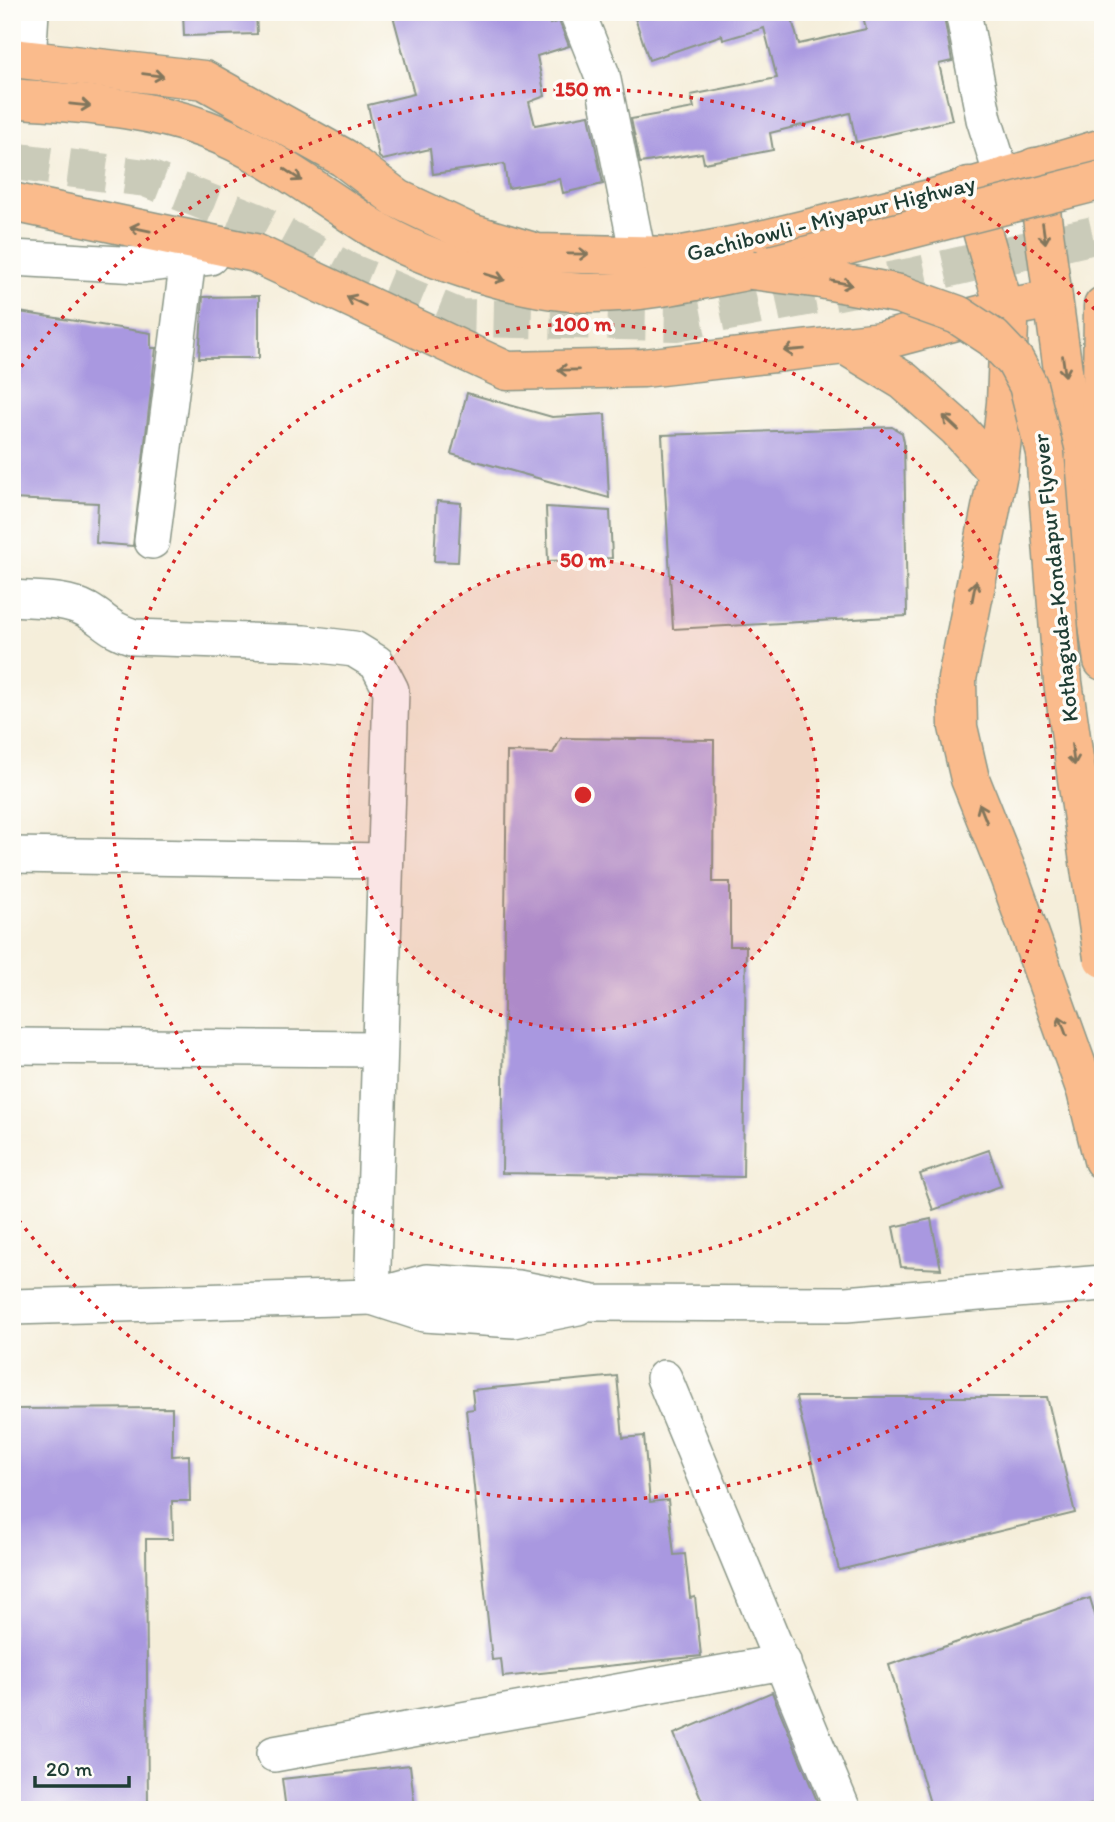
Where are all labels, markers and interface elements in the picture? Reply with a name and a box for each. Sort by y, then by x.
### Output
one-way arrow [141,68,164,81]
text: 150 m [555,76,611,101]
one-way arrow [68,98,91,111]
one-way arrow [283,168,303,182]
street label: Gachibowli - Miyapur Highway [684,169,978,267]
one-way arrow [129,221,152,235]
one-way arrow [1038,221,1051,244]
one-way arrow [567,247,590,260]
one-way arrow [484,271,506,284]
one-way arrow [830,277,853,290]
one-way arrow [346,293,367,307]
text: 100 m [554,311,612,336]
one-way arrow [784,344,806,357]
one-way arrow [1058,355,1071,377]
one-way arrow [557,363,580,377]
one-way arrow [942,415,960,431]
street label: Kothaguda-Kondapur Flyover [1026,432,1084,724]
text: 50 m [560,547,607,572]
one-way arrow [968,580,981,603]
one-way arrow [1067,743,1080,766]
centre of rings [571,783,595,807]
one-way arrow [976,803,989,825]
one-way arrow [1055,1016,1068,1038]
scale bar [35,1745,130,1789]
text: 20 m [46,1756,93,1781]

